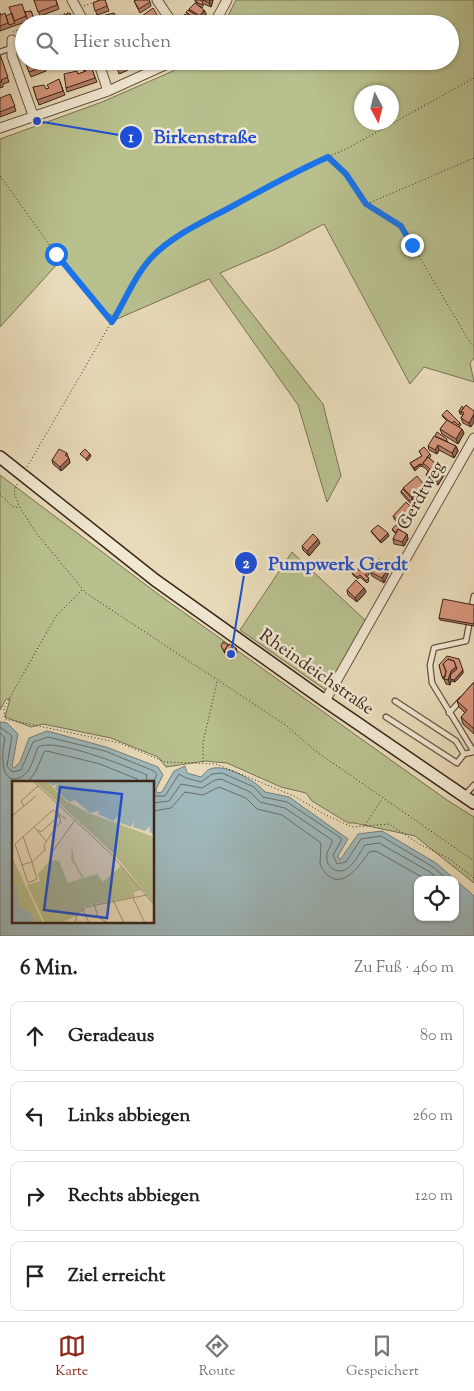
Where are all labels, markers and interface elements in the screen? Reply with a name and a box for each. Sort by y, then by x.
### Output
search box [15,15,459,70]
icon: search [33,29,61,57]
text: Hier suchen [73,29,171,56]
north arrow [354,85,399,130]
callout: Birkenstraße [118,120,266,154]
text: Birkenstraße [153,125,257,152]
text: 1 [128,128,134,149]
route end [401,234,424,257]
route start [45,243,68,266]
street label: Gerdtweg [392,456,452,535]
callout: Pumpwerk Gerdt [233,546,418,580]
text: Pumpwerk Gerdt [268,552,408,579]
text: 2 [242,554,250,575]
street label: Rheindeichstraße [253,624,379,722]
inset map [12,781,155,924]
map controls [414,876,459,921]
button: locate [414,876,459,921]
text: 6 Min. [20,954,78,984]
text: Zu Fuß · 460 m [354,957,454,980]
icon: ahead [21,1022,49,1050]
text: Geradeaus [68,1023,154,1050]
text: 80 m [420,1025,453,1048]
icon: left [21,1102,49,1130]
text: Links abbiegen [68,1103,191,1130]
text: 260 m [412,1105,453,1128]
icon: right [21,1182,49,1210]
text: Rechts abbiegen [68,1183,200,1210]
text: 120 m [415,1185,453,1208]
icon: arrive [21,1262,49,1290]
text: Ziel erreicht [68,1263,165,1290]
tab: Karte [55,1332,88,1382]
tab: Route [199,1332,236,1382]
tab: Gespeichert [346,1332,419,1382]

